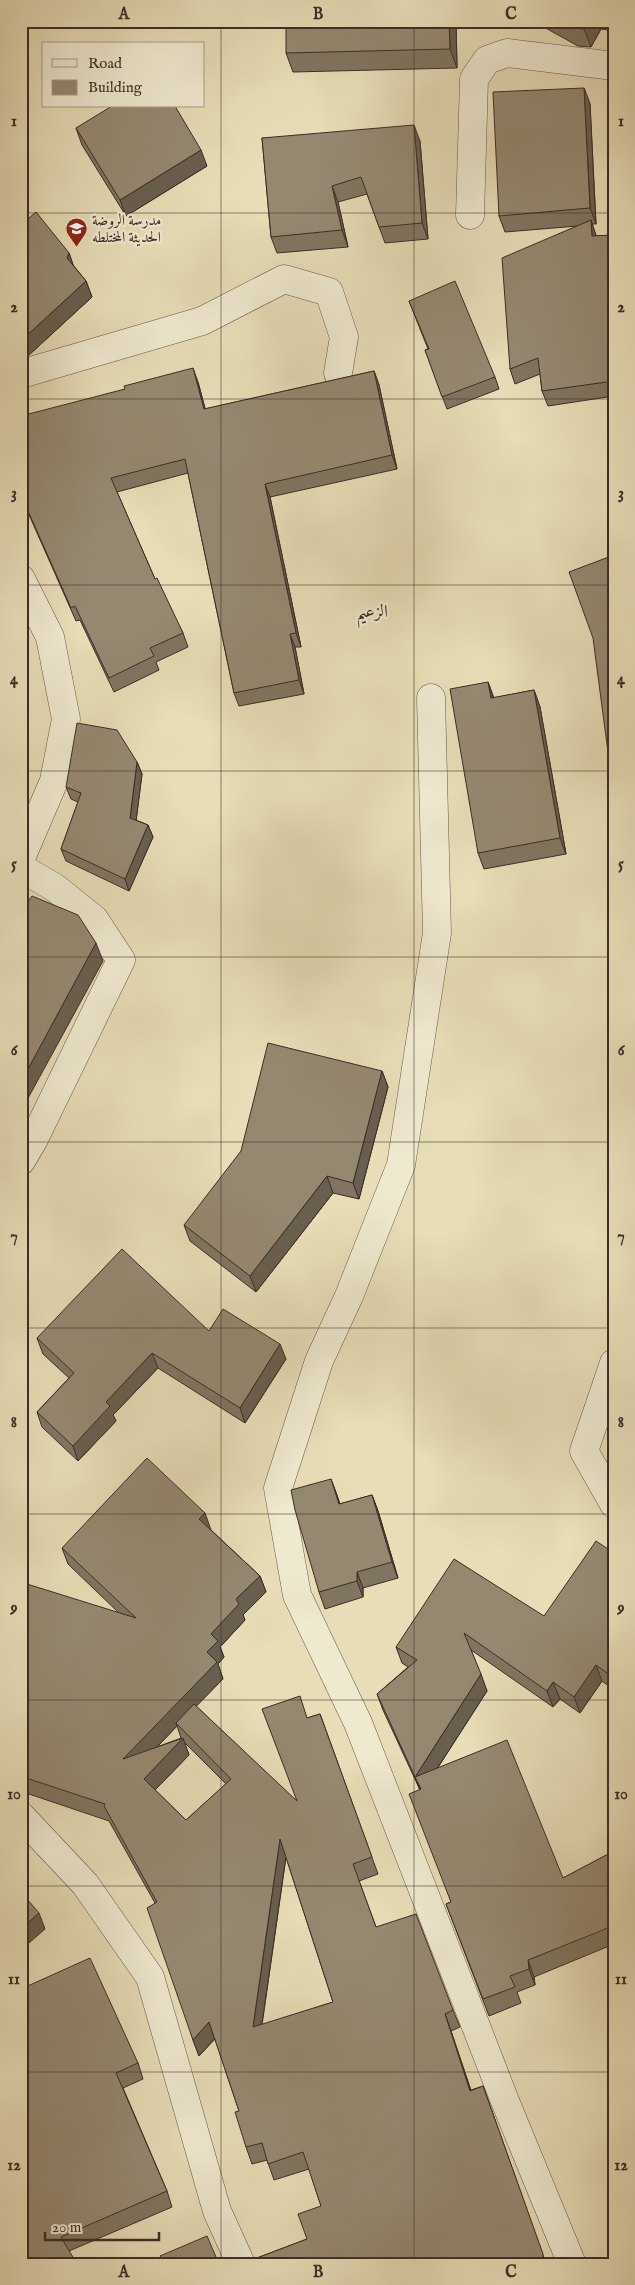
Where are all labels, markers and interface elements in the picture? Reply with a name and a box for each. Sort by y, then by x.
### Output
text: A [118,5,131,25]
text: B [313,5,324,25]
text: C [505,5,517,25]
legend [42,42,205,108]
text: Road [88,54,123,73]
text: Building [88,78,143,97]
text: 1 [11,112,17,132]
text: 1 [618,112,624,132]
place label: مدرسة الروضة الحديثة المختلطه [92,211,161,247]
school or university icon: مدرسة الروضة الحديثة المختلطه [64,217,88,248]
text: 2 [10,298,18,318]
text: 2 [617,298,625,318]
text: 3 [11,484,17,504]
text: 3 [618,484,624,504]
district label: الزعيم [356,601,388,629]
text: 4 [10,670,19,690]
text: 4 [617,670,626,690]
text: 5 [11,855,17,875]
text: 5 [618,855,624,875]
text: 6 [11,1041,19,1061]
text: 6 [618,1041,626,1061]
text: 7 [10,1227,18,1247]
text: 7 [617,1227,625,1247]
text: 8 [11,1413,17,1433]
text: 8 [618,1413,624,1433]
text: 9 [10,1599,18,1619]
text: 9 [617,1599,625,1619]
text: 10 [7,1785,21,1805]
text: 10 [614,1785,628,1805]
text: 11 [8,1970,20,1990]
text: 11 [615,1970,627,1990]
text: 12 [7,2156,21,2176]
text: 12 [614,2156,628,2176]
scale bar [45,2210,159,2242]
text: 20 m [52,2218,82,2237]
text: A [118,2263,131,2283]
text: B [313,2263,324,2283]
text: C [505,2263,517,2283]

